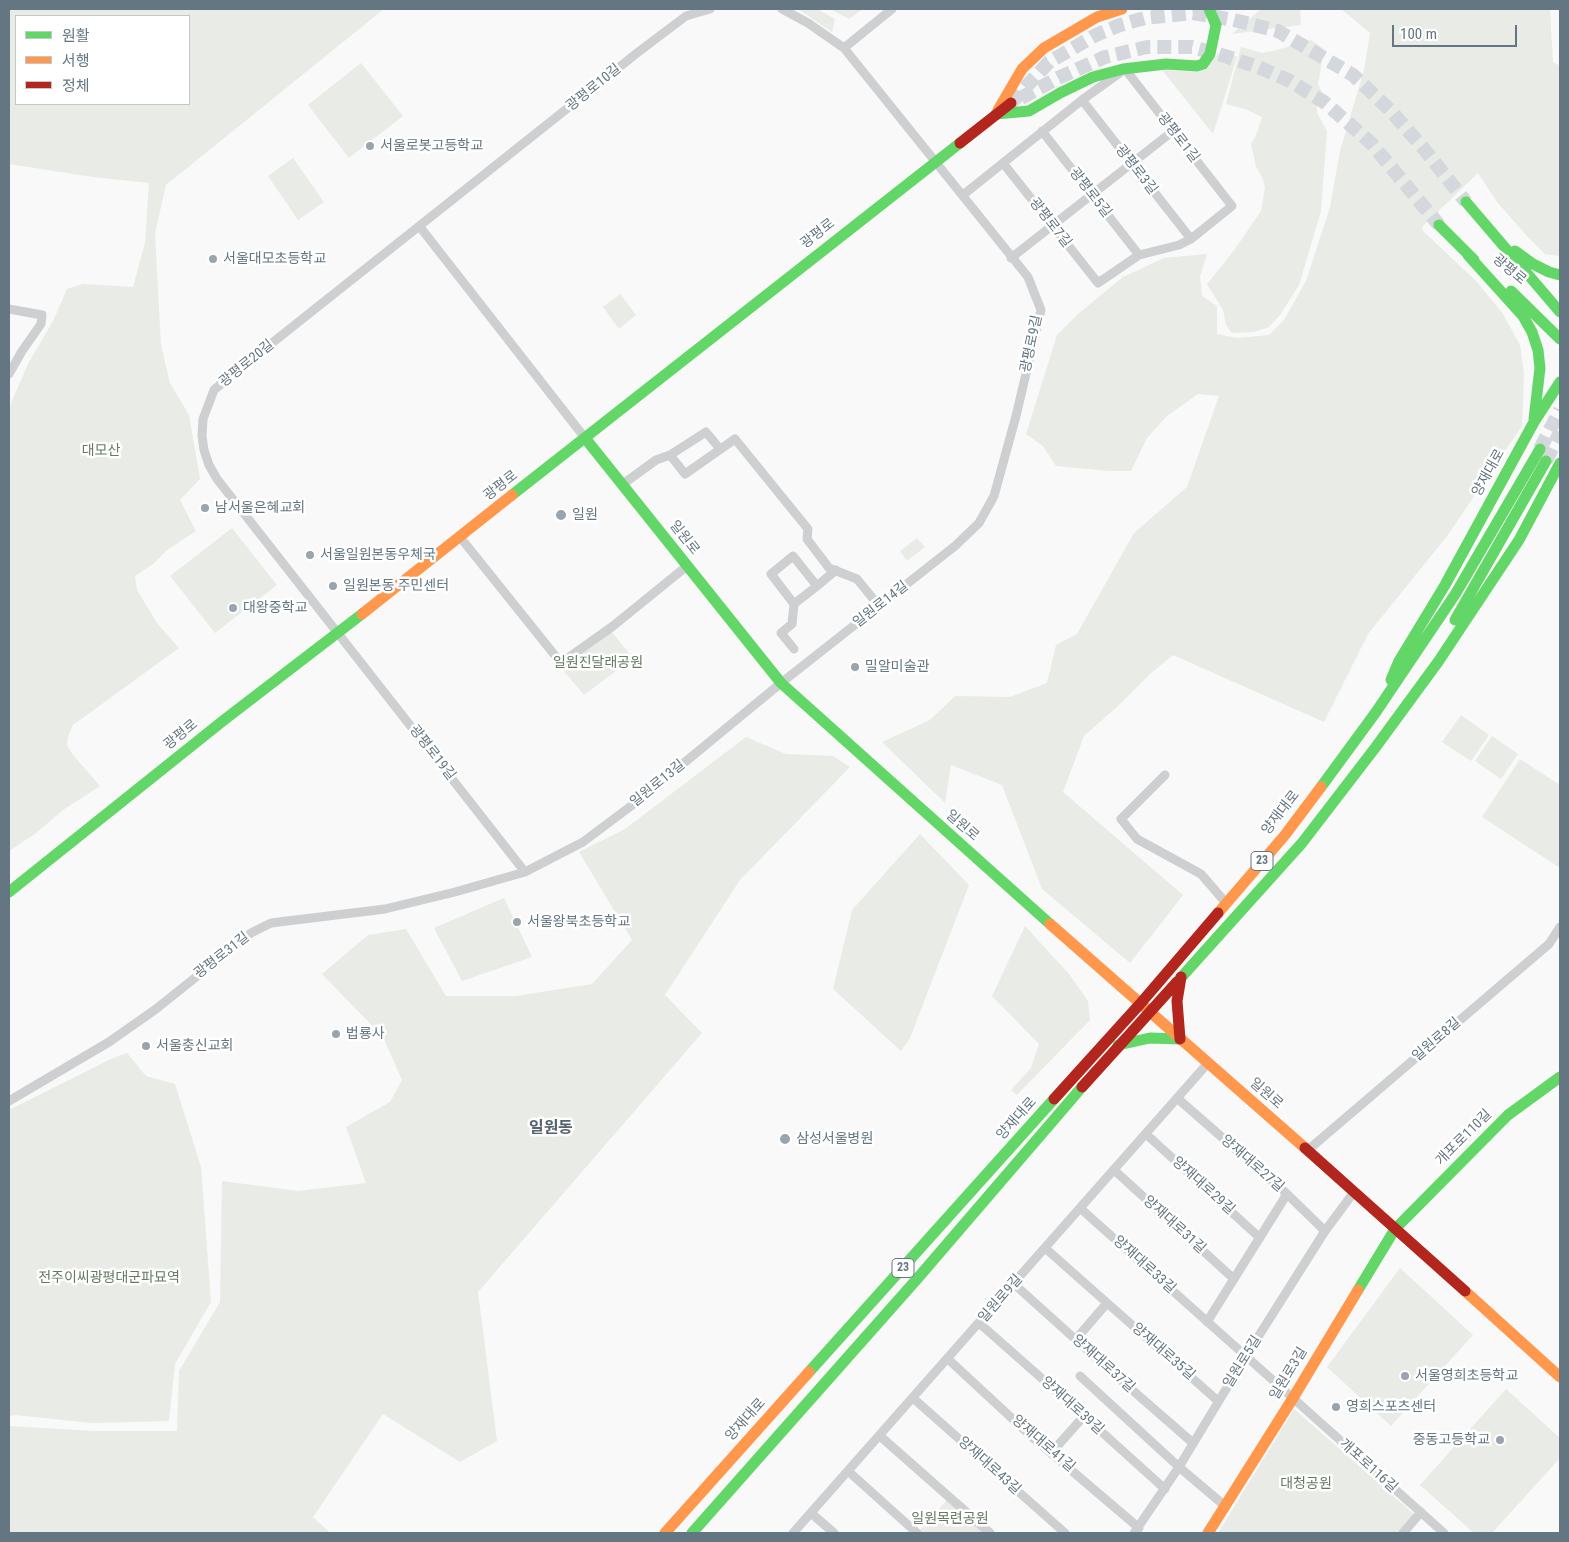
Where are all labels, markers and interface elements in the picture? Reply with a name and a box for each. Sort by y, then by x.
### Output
legend [15,15,190,105]
scale bar [1394,15,1519,47]
text: 100 m [1400,25,1437,43]
text: 원활 [62,27,90,45]
text: 서행 [62,52,90,70]
street label: 광평로10길 [563,61,625,115]
text: 정체 [62,77,90,95]
street label: 광평로1길 [1153,110,1203,166]
place label: 서울로봇고등학교 [380,138,483,154]
marker: 서울로봇고등학교 [364,140,376,152]
street label: 광평로3길 [1111,142,1161,198]
street label: 광평로5길 [1065,165,1115,221]
street label: 광평로7길 [1025,195,1075,251]
street label: 광평로 [798,215,838,253]
place label: 서울대모초등학교 [223,251,326,267]
street label: 광평로 [1489,251,1529,289]
marker: 서울대모초등학교 [207,253,219,265]
street label: 광평로9길 [1018,314,1046,374]
street label: 광평로20길 [216,337,278,391]
park label: 대모산 [82,443,120,459]
street label: 양재대로 [1469,446,1509,500]
street label: 광평로 [481,467,521,505]
place label: 남서울은혜교회 [215,500,305,516]
marker: 남서울은혜교회 [199,502,211,514]
place label: 일원 [572,507,598,523]
marker: 일원 [554,508,568,522]
street label: 일원로 [665,518,703,558]
place label: 서울일원본동우체국 [320,547,436,563]
marker: 서울일원본동우체국 [304,549,316,561]
place label: 일원본동 주민센터 [343,578,449,594]
street label: 일원로14길 [850,578,912,632]
marker: 일원본동 주민센터 [327,580,339,592]
place label: 대왕중학교 [243,600,307,616]
marker: 대왕중학교 [227,602,239,614]
park label: 일원진달래공원 [553,655,643,671]
place label: 밀알미술관 [865,659,929,675]
marker: 밀알미술관 [849,661,861,673]
street label: 광평로 [161,716,201,754]
street label: 광평로19길 [405,722,459,784]
street label: 일원로13길 [627,757,689,811]
street label: 양재대로 [1259,788,1303,838]
street label: 일원로 [942,807,982,845]
road number: 23 [1251,851,1273,870]
place label: 서울왕북초등학교 [527,914,630,930]
marker: 서울왕북초등학교 [511,916,523,928]
street label: 광평로31길 [191,929,253,983]
street label: 일원로8길 [1409,1014,1465,1066]
place label: 법룡사 [346,1026,385,1042]
marker: 법룡사 [330,1028,342,1040]
place label: 서울충신교회 [156,1038,233,1054]
marker: 서울충신교회 [140,1040,152,1052]
street label: 일원로 [1246,1075,1286,1113]
street label: 양재대로 [994,1094,1040,1144]
street label: 개포로110길 [1433,1107,1495,1169]
district label: 일원동 [529,1119,573,1139]
place label: 삼성서울병원 [796,1131,873,1147]
marker: 삼성서울병원 [778,1132,792,1146]
street label: 양재대로27길 [1217,1132,1287,1196]
street label: 양재대로29길 [1168,1154,1238,1218]
street label: 양재대로31길 [1139,1193,1209,1257]
street label: 양재대로33길 [1109,1233,1179,1297]
road number: 23 [892,1258,914,1278]
park label: 전주이씨광평대군파묘역 [38,1270,180,1286]
street label: 일원로9길 [975,1271,1027,1327]
street label: 양재대로35길 [1128,1320,1198,1384]
street label: 양재대로37길 [1068,1332,1138,1396]
street label: 일원로5길 [1220,1333,1266,1391]
street label: 일원로3길 [1267,1345,1311,1403]
place label: 서울영희초등학교 [1415,1368,1518,1384]
marker: 서울영희초등학교 [1399,1370,1411,1382]
street label: 양재대로39길 [1037,1374,1107,1438]
street label: 양재대로 [723,1395,769,1445]
place label: 영희스포츠센터 [1346,1399,1436,1415]
marker: 영희스포츠센터 [1330,1401,1342,1413]
street label: 양재대로41길 [1008,1412,1078,1476]
place label: 중동고등학교 [1413,1432,1490,1448]
street label: 양재대로43길 [954,1434,1024,1498]
marker: 중동고등학교 [1494,1434,1506,1446]
street label: 개포로116길 [1336,1436,1400,1496]
park label: 대청공원 [1280,1476,1332,1492]
park label: 일원목련공원 [911,1511,989,1527]

